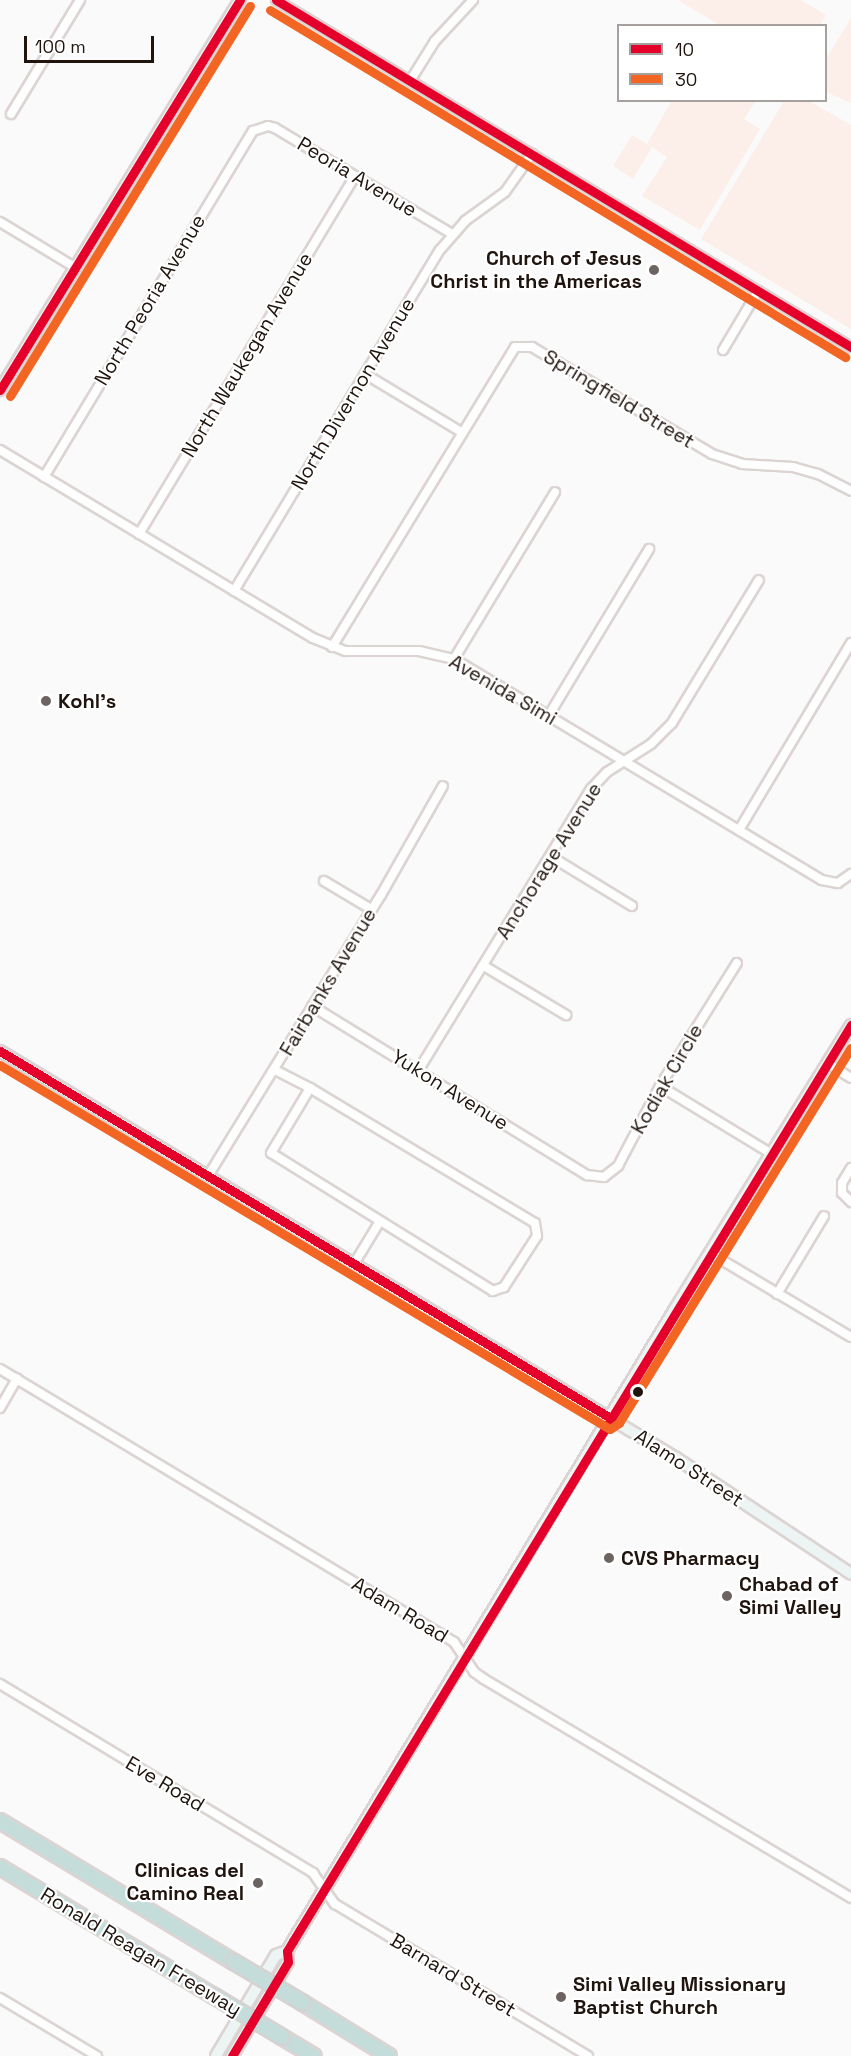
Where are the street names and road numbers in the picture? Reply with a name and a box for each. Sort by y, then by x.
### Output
street label: Peoria Avenue [293,132,421,222]
street label: North Peoria Avenue [89,210,211,390]
street label: North Waukegan Avenue [176,248,318,462]
street label: North Divernon Avenue [286,293,420,495]
street label: Springfield Street [539,344,699,454]
street label: Avenida Simi [445,650,561,730]
street label: Anchorage Avenue [491,778,607,944]
street label: Fairbanks Avenue [274,904,382,1060]
street label: Kodiak Circle [626,1020,708,1138]
street label: Yukon Avenue [387,1044,513,1136]
street label: Alamo Street [630,1424,748,1512]
street label: Adam Road [347,1572,453,1648]
street label: Eve Road [121,1751,209,1817]
street label: Ronald Reagan Freeway [36,1883,246,2021]
street label: Barnard Street [386,1928,520,2022]

